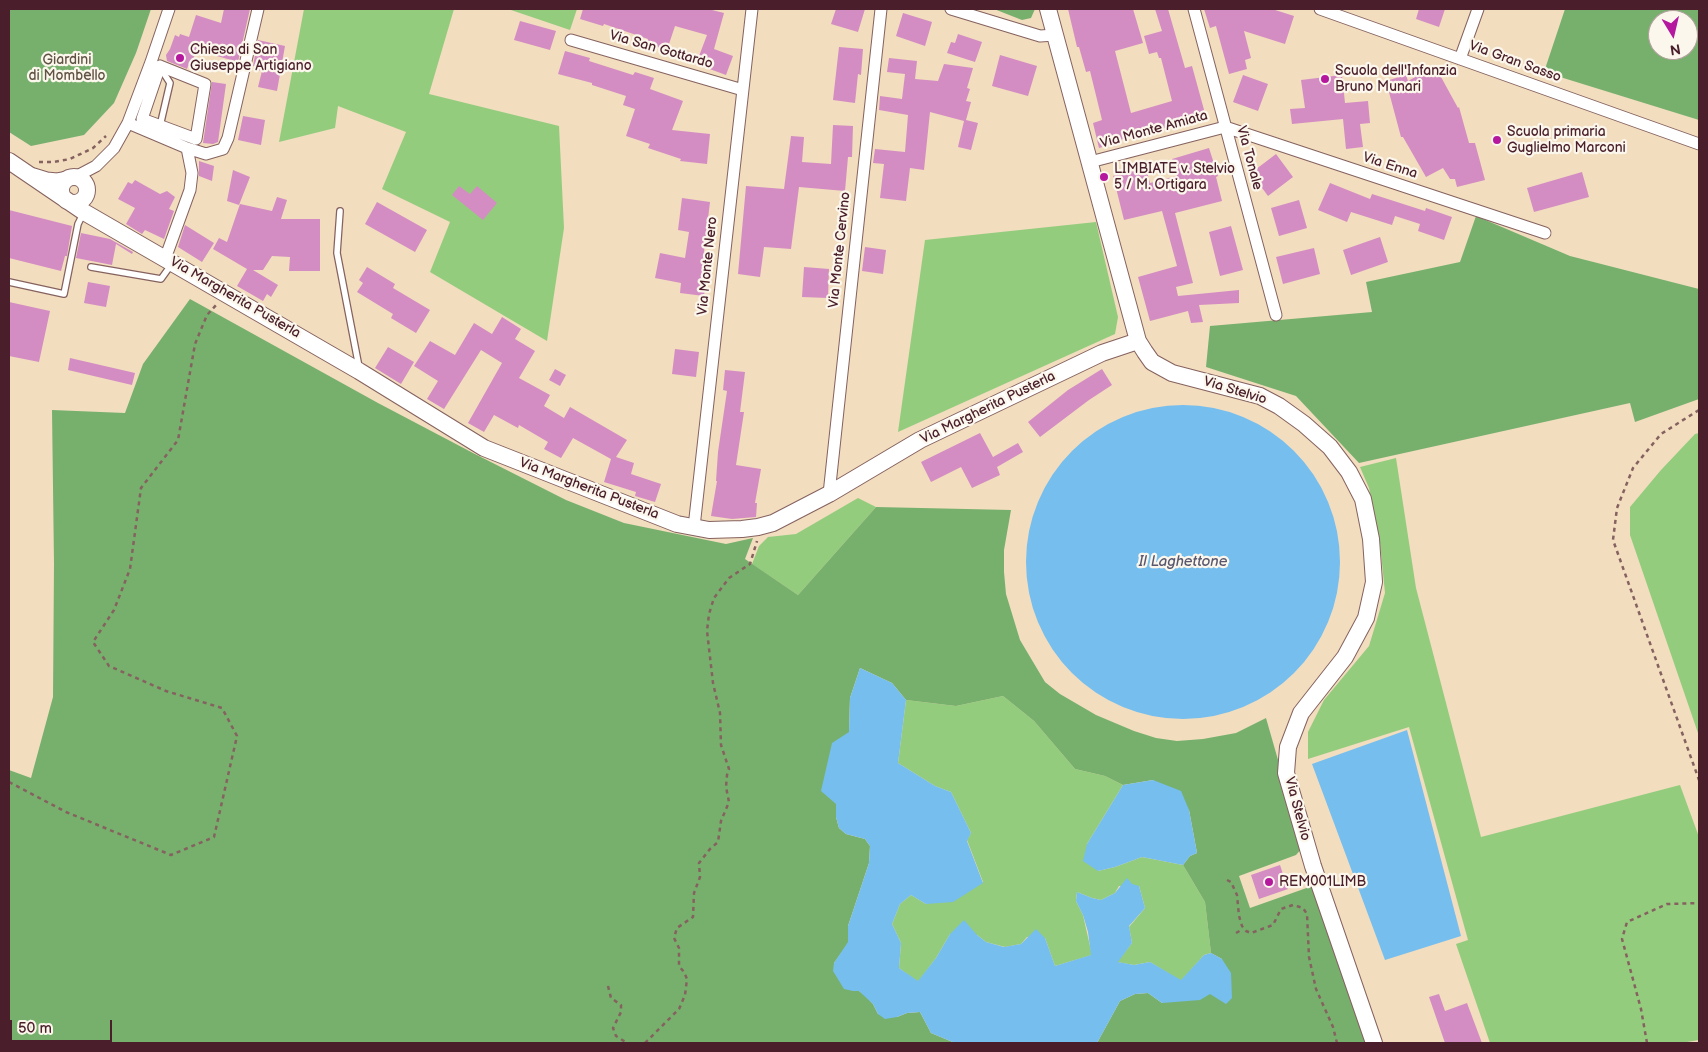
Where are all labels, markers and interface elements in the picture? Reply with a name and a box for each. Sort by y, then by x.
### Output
north arrow [1648,10,1698,60]
street label: Via San Gottardo [607,27,715,73]
street label: Via Gran Sasso [1467,38,1563,86]
text: N [1669,40,1682,59]
place label: Chiesa di San Giuseppe Artigiano [190,42,312,74]
park label: Giardini di Mombello [28,52,106,84]
marker: Chiesa di San Giuseppe Artigiano [174,52,186,64]
place label: Scuola dell'Infanzia Bruno Munari [1335,63,1457,95]
marker: Scuola dell'Infanzia Bruno Munari [1319,73,1331,85]
street label: Via Monte Amiata [1098,108,1210,152]
street label: Via Tonale [1232,124,1266,192]
place label: Scuola primaria Guglielmo Marconi [1507,124,1626,156]
marker: Scuola primaria Guglielmo Marconi [1491,134,1503,146]
street label: Via Enna [1361,149,1419,183]
place label: LIMBIATE v. Stelvio 5 / M. Ortigara [1114,161,1235,193]
marker: LIMBIATE v. Stelvio 5 / M. Ortigara [1098,171,1110,183]
street label: Via Monte Cervino [826,191,854,309]
street label: Via Monte Nero [694,216,722,316]
street label: Via Margherita Pusterla [167,254,303,342]
street label: Via Margherita Pusterla [918,368,1058,448]
street label: Via Stelvio [1201,373,1269,409]
street label: Via Margherita Pusterla [517,455,661,523]
water label: Il Laghettone [1139,553,1227,571]
street label: Via Stelvio [1280,775,1314,843]
place label: REM001LIMB [1279,874,1366,890]
marker: REM001LIMB [1263,876,1275,888]
scale bar [12,1010,115,1042]
text: 50 m [18,1019,52,1038]

